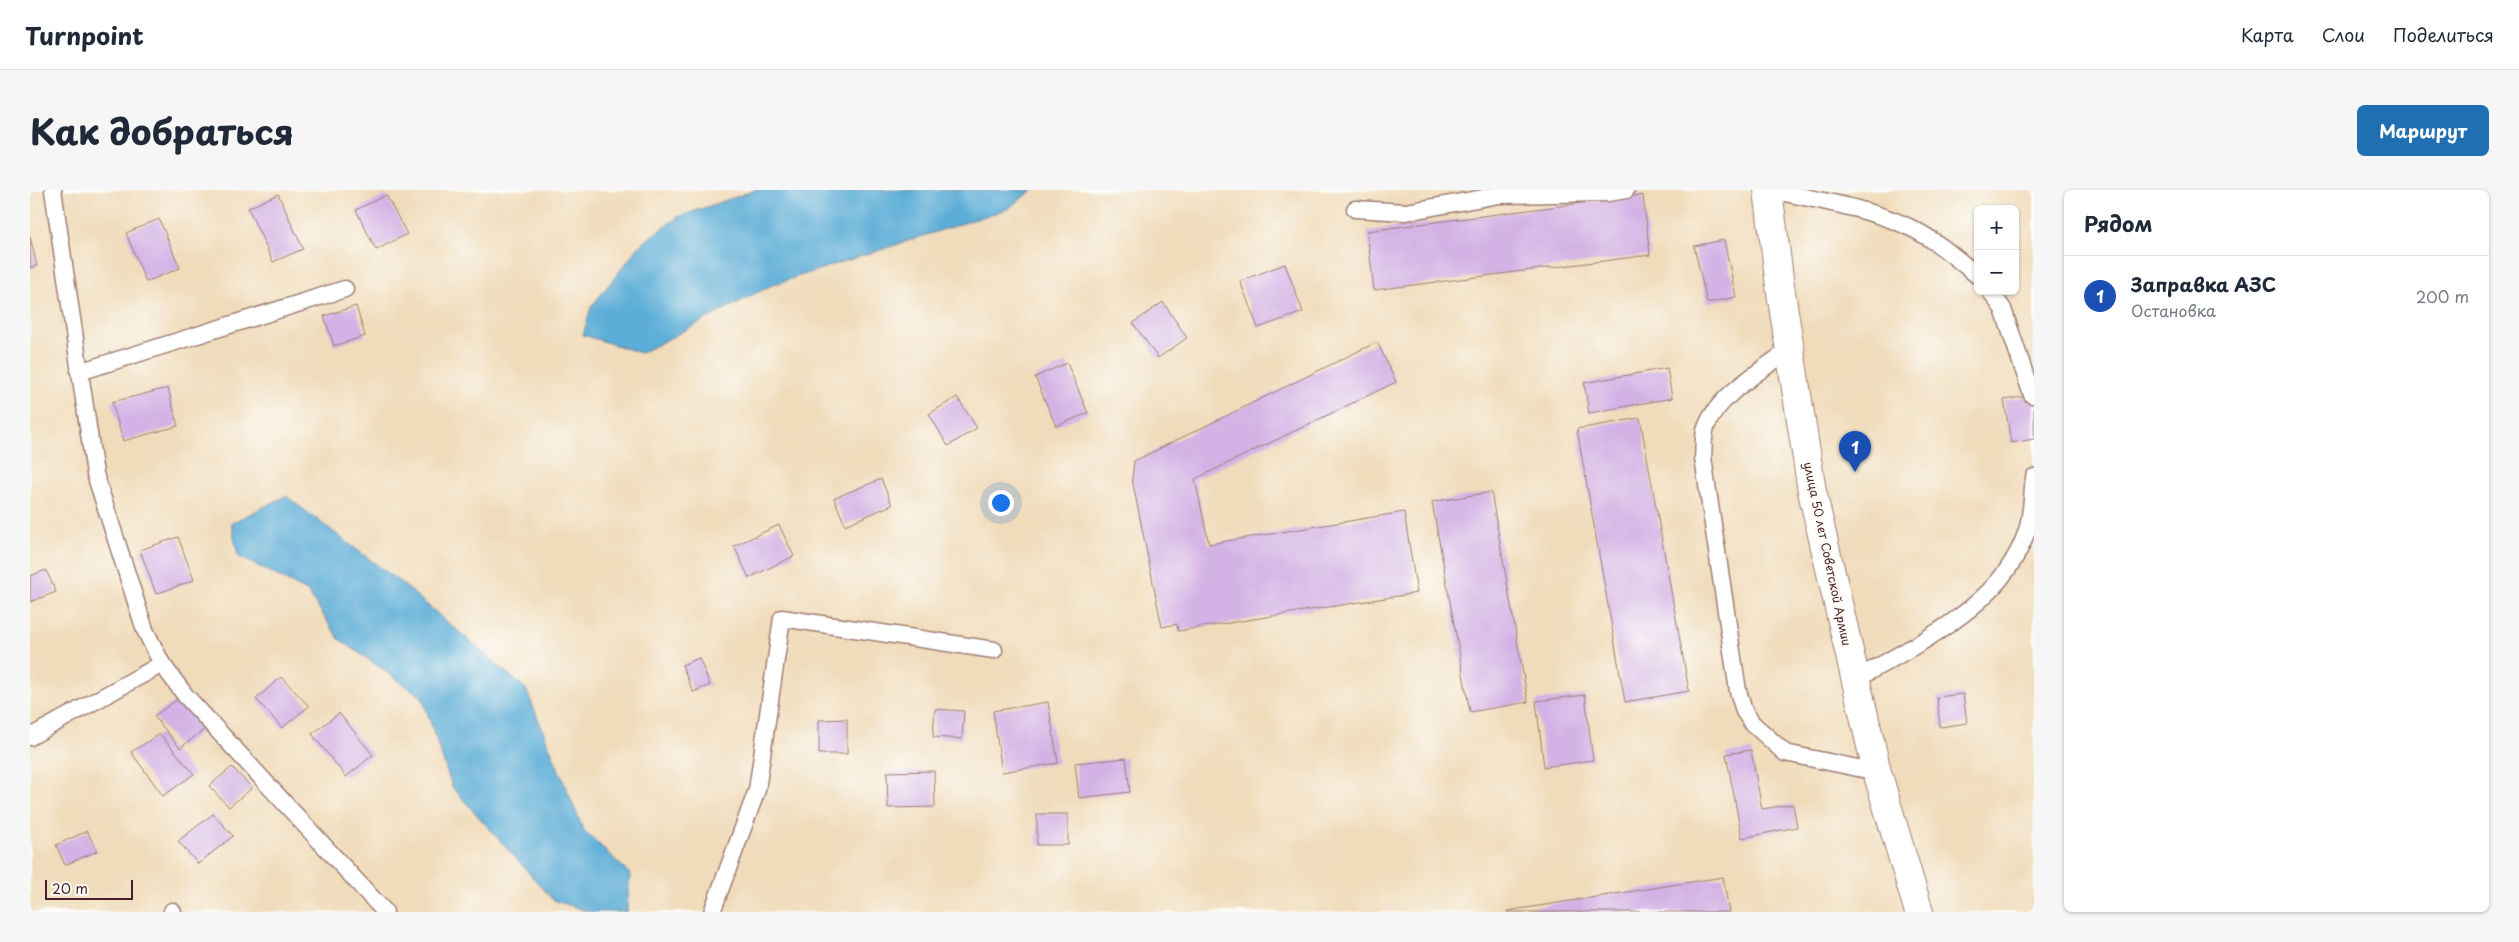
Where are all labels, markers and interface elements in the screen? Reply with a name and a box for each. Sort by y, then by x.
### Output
text: Turnpoint [25,17,144,53]
text: Карта [2241,21,2294,48]
text: Слои [2322,21,2365,48]
text: Поделиться [2393,21,2494,48]
text: Как добраться [30,104,294,157]
button: Маршрут [2357,105,2489,156]
map controls [1974,205,2019,295]
button: + [1974,205,2019,250]
text: Рядом [2084,207,2152,239]
button: − [1974,250,2019,295]
text: Заправка АЗС [2131,270,2276,298]
text: 1 [2096,284,2104,308]
text: 200 m [2416,284,2469,308]
text: Остановка [2131,298,2216,322]
pin: 1 [1839,431,1871,472]
street label: улица 50 лет Советской Армии [1800,460,1856,648]
your location [988,490,1014,516]
scale bar [45,877,132,900]
text: 20 m [52,878,88,899]

